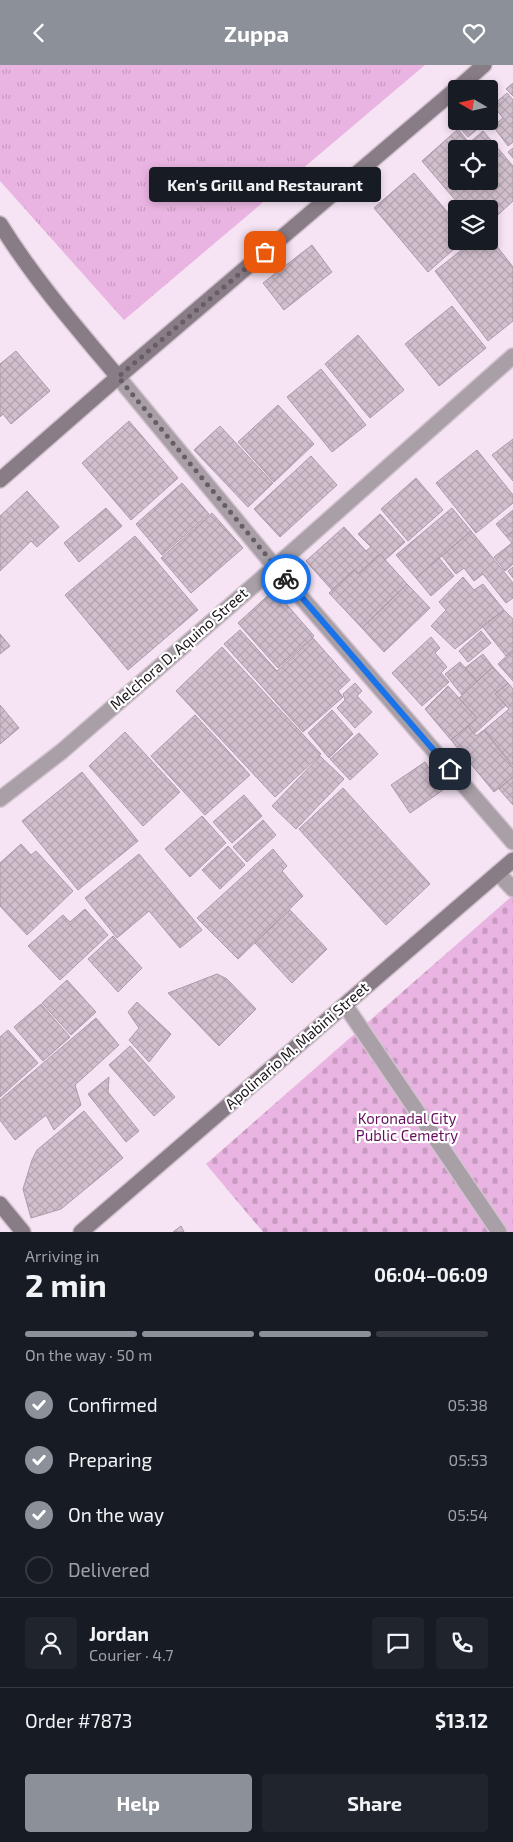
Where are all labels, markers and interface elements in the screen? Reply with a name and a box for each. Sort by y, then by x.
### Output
icon: back [25,19,53,47]
icon: heart [460,19,488,47]
text: Zuppa [224,20,289,46]
north arrow [448,80,498,130]
map controls [448,80,498,250]
button: locate [448,140,498,190]
callout: Ken's Grill and Restaurant [149,167,381,202]
text: Ken's Grill and Restaurant [167,175,363,194]
button: layers [448,200,498,250]
pin [244,231,286,273]
icon: bag [251,238,279,266]
courier [261,554,311,604]
icon: bike [272,565,300,593]
street label: Melchora D. Aquino Street [106,583,251,713]
pin [429,748,471,790]
icon: home [436,755,464,783]
street label: Apolinario M. Mabini Street [221,978,372,1113]
park label: Koronadal City Public Cemetry [356,1109,458,1144]
text: Arriving in [25,1246,99,1265]
text: 06:04–06:09 [374,1263,488,1286]
text: 2 min [25,1265,107,1303]
text: On the way · 50 m [25,1345,152,1364]
icon: check [25,1391,53,1419]
text: Confirmed [68,1393,158,1416]
text: 05:38 [447,1395,488,1414]
icon: check [25,1446,53,1474]
text: Preparing [68,1448,152,1471]
text: 05:53 [449,1450,488,1469]
icon: check [25,1501,53,1529]
text: On the way [68,1503,164,1526]
text: 05:54 [448,1505,488,1524]
text: Delivered [68,1558,150,1581]
button: person [25,1617,77,1669]
button: chat [372,1617,424,1669]
button: phone [436,1617,488,1669]
text: Jordan [89,1622,149,1645]
text: Courier · 4.7 [89,1645,173,1664]
text: Order #7873 [25,1709,132,1732]
text: $13.12 [435,1709,488,1732]
button: Help [25,1774,252,1832]
button: Share [262,1774,488,1832]

